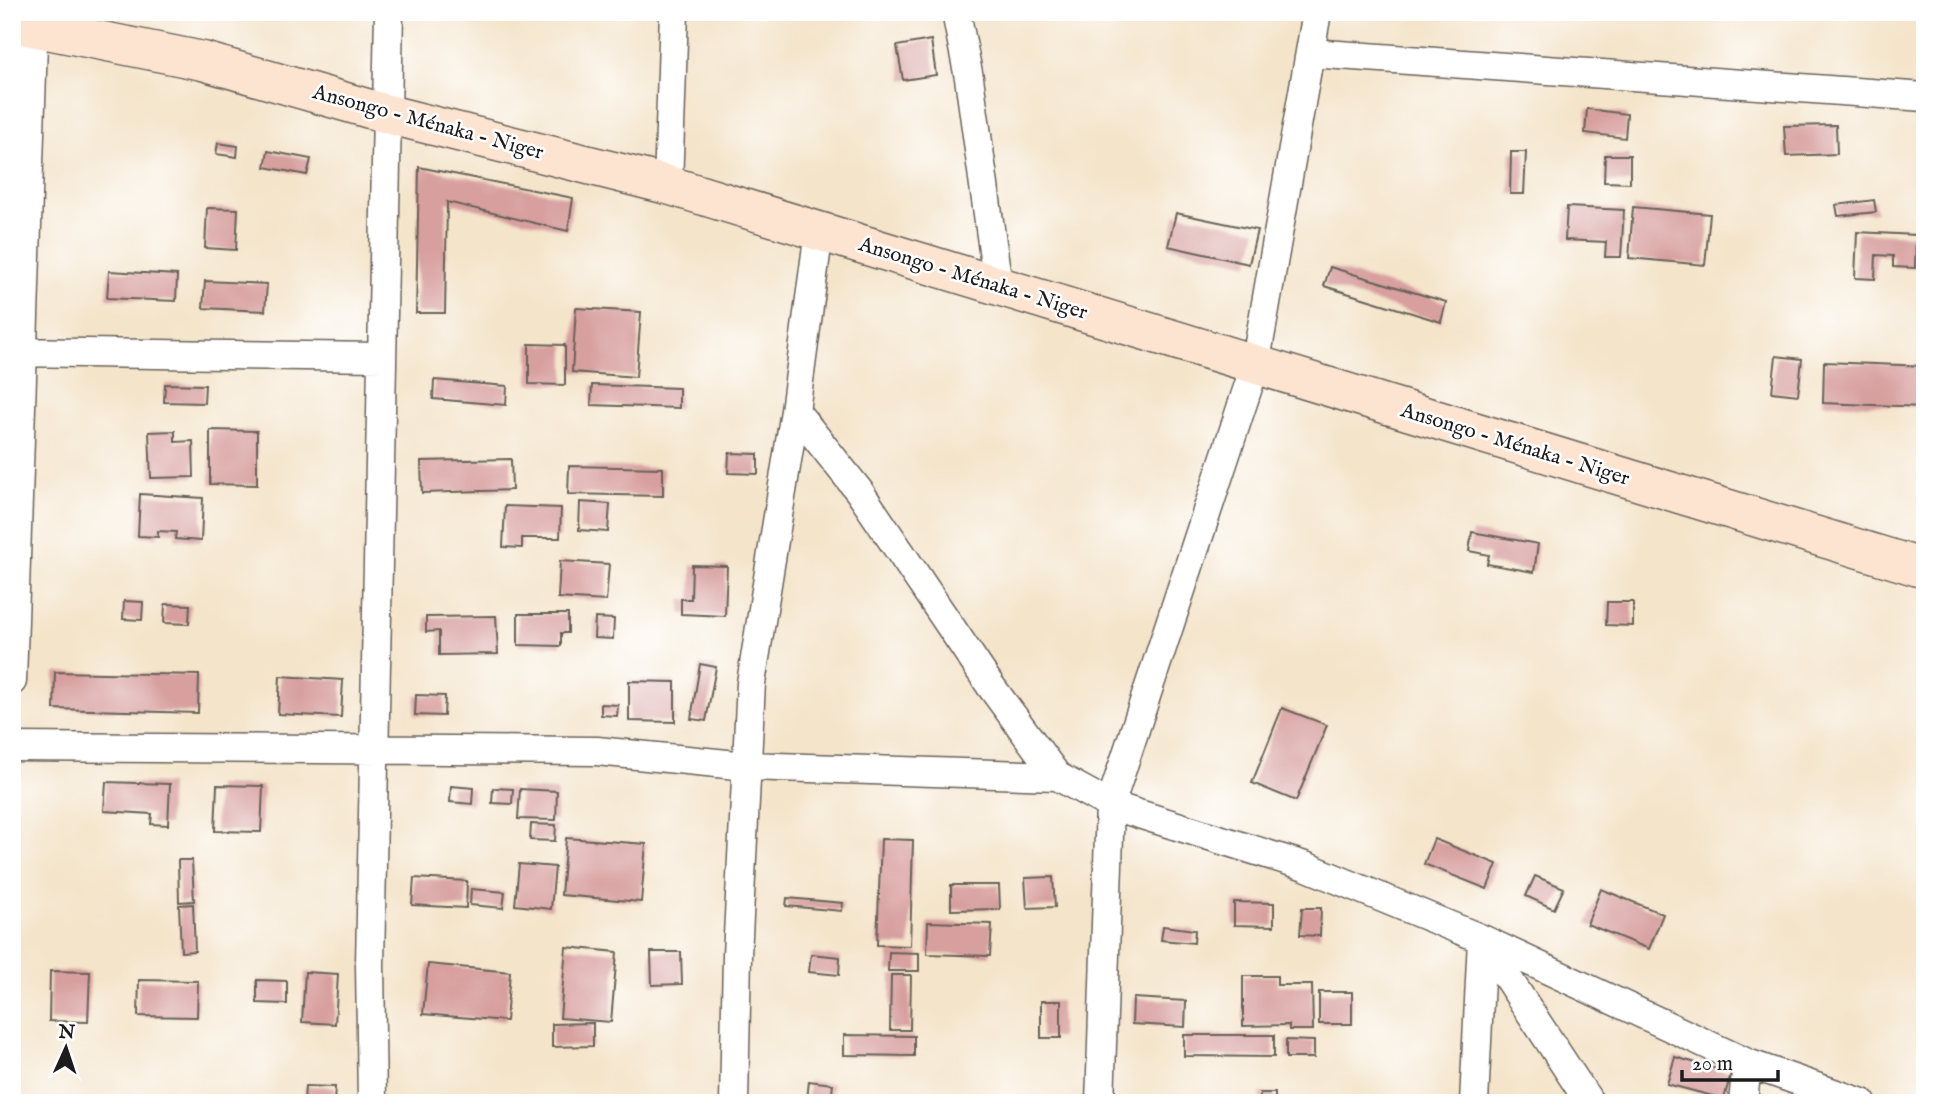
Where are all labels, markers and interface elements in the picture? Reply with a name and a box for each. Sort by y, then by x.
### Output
street label: Ansongo - Ménaka - Niger [309,79,547,167]
street label: Ansongo - Ménaka - Niger [854,231,1091,327]
street label: Ansongo - Ménaka - Niger [1396,397,1633,493]
north arrow [32,1014,102,1084]
text: N [57,1021,76,1045]
scale bar [1682,1038,1778,1082]
text: 20 m [1692,1051,1733,1078]

